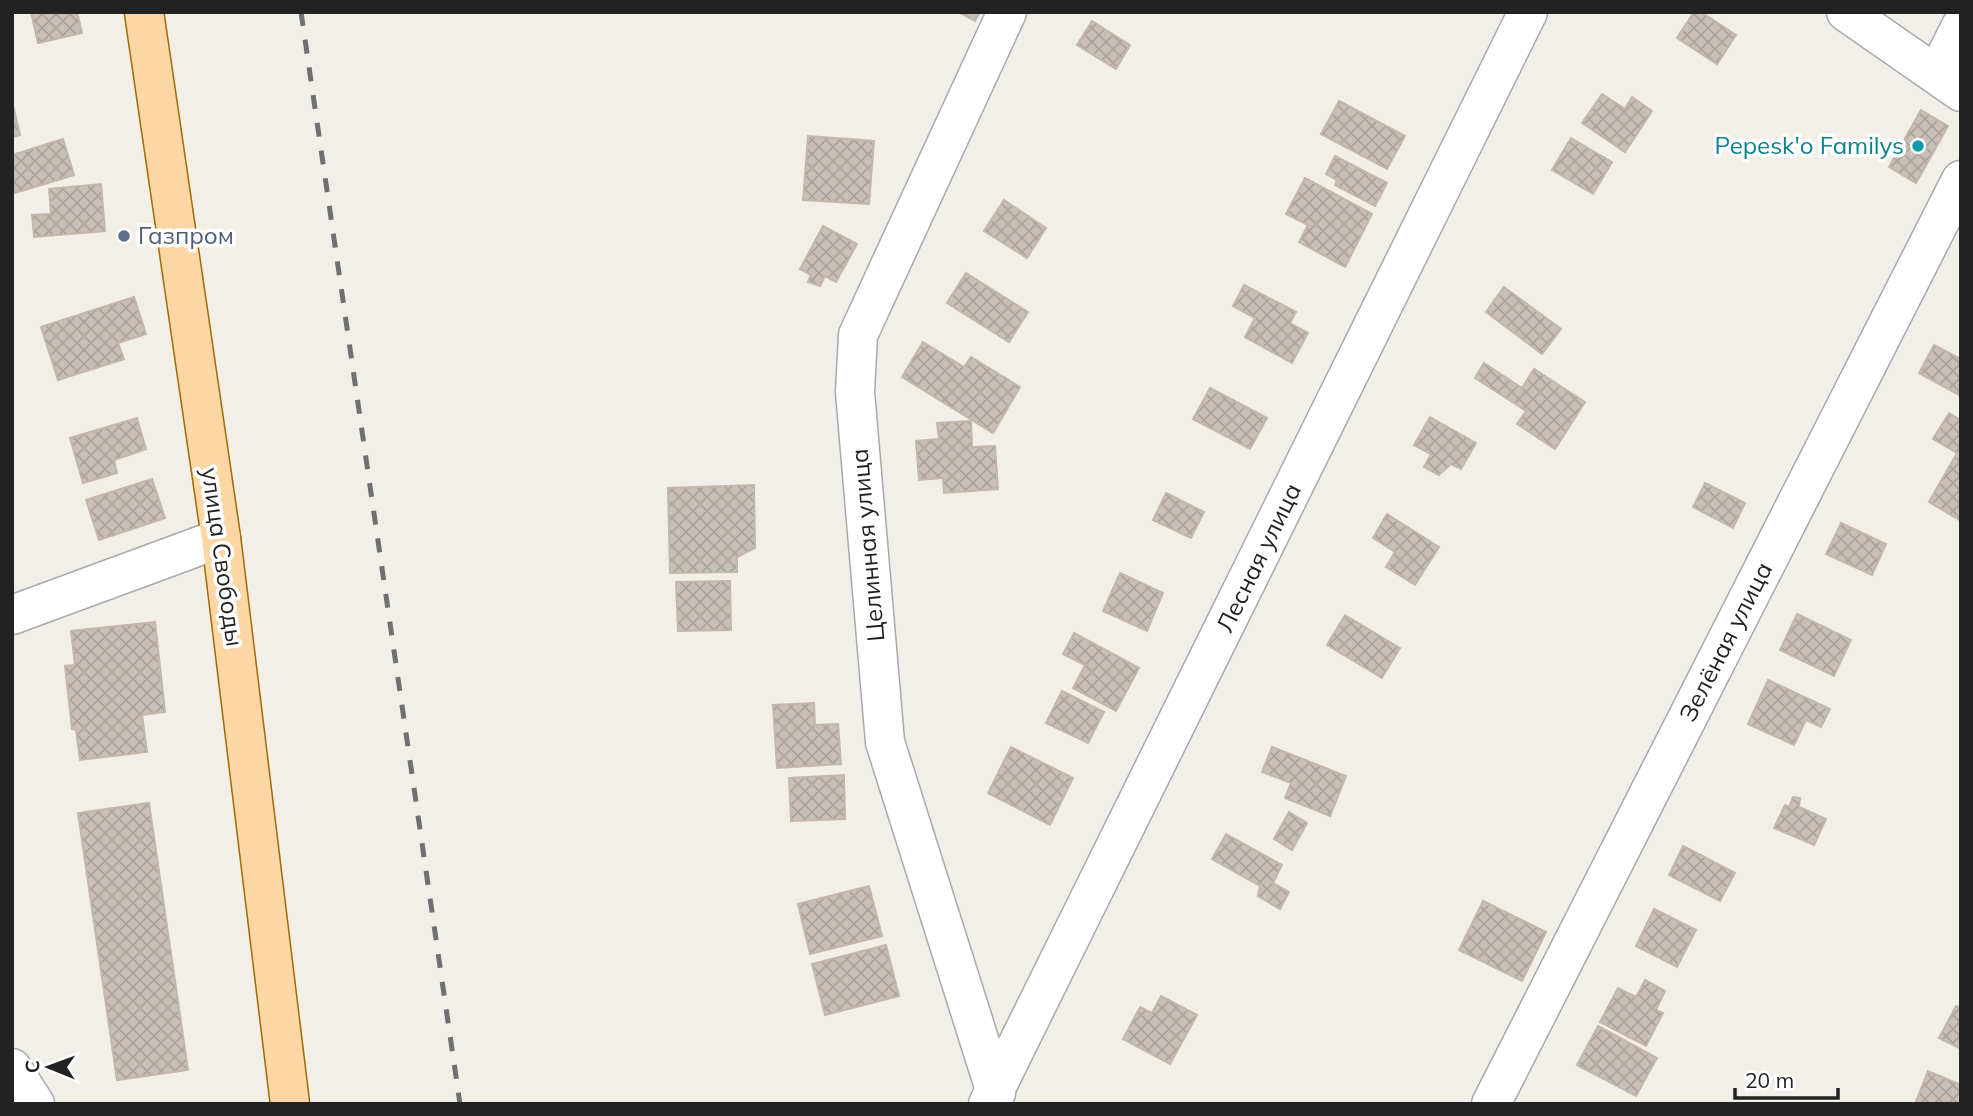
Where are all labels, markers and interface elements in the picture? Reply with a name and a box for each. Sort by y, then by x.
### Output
place label: Pepesk'o Familys [1715,130,1904,160]
marker: Pepesk'o Familys [1910,138,1926,154]
place label: Газпром [138,220,234,250]
marker: Газпром [116,228,132,244]
street label: Целинная улица [844,447,890,643]
street label: улица Свободы [196,465,250,648]
street label: Лесная улица [1209,478,1307,637]
street label: Зелёная улица [1672,557,1778,726]
north arrow [14,1032,84,1102]
scale bar [1735,1056,1838,1100]
text: С [20,1060,44,1073]
text: 20 m [1745,1067,1794,1093]

